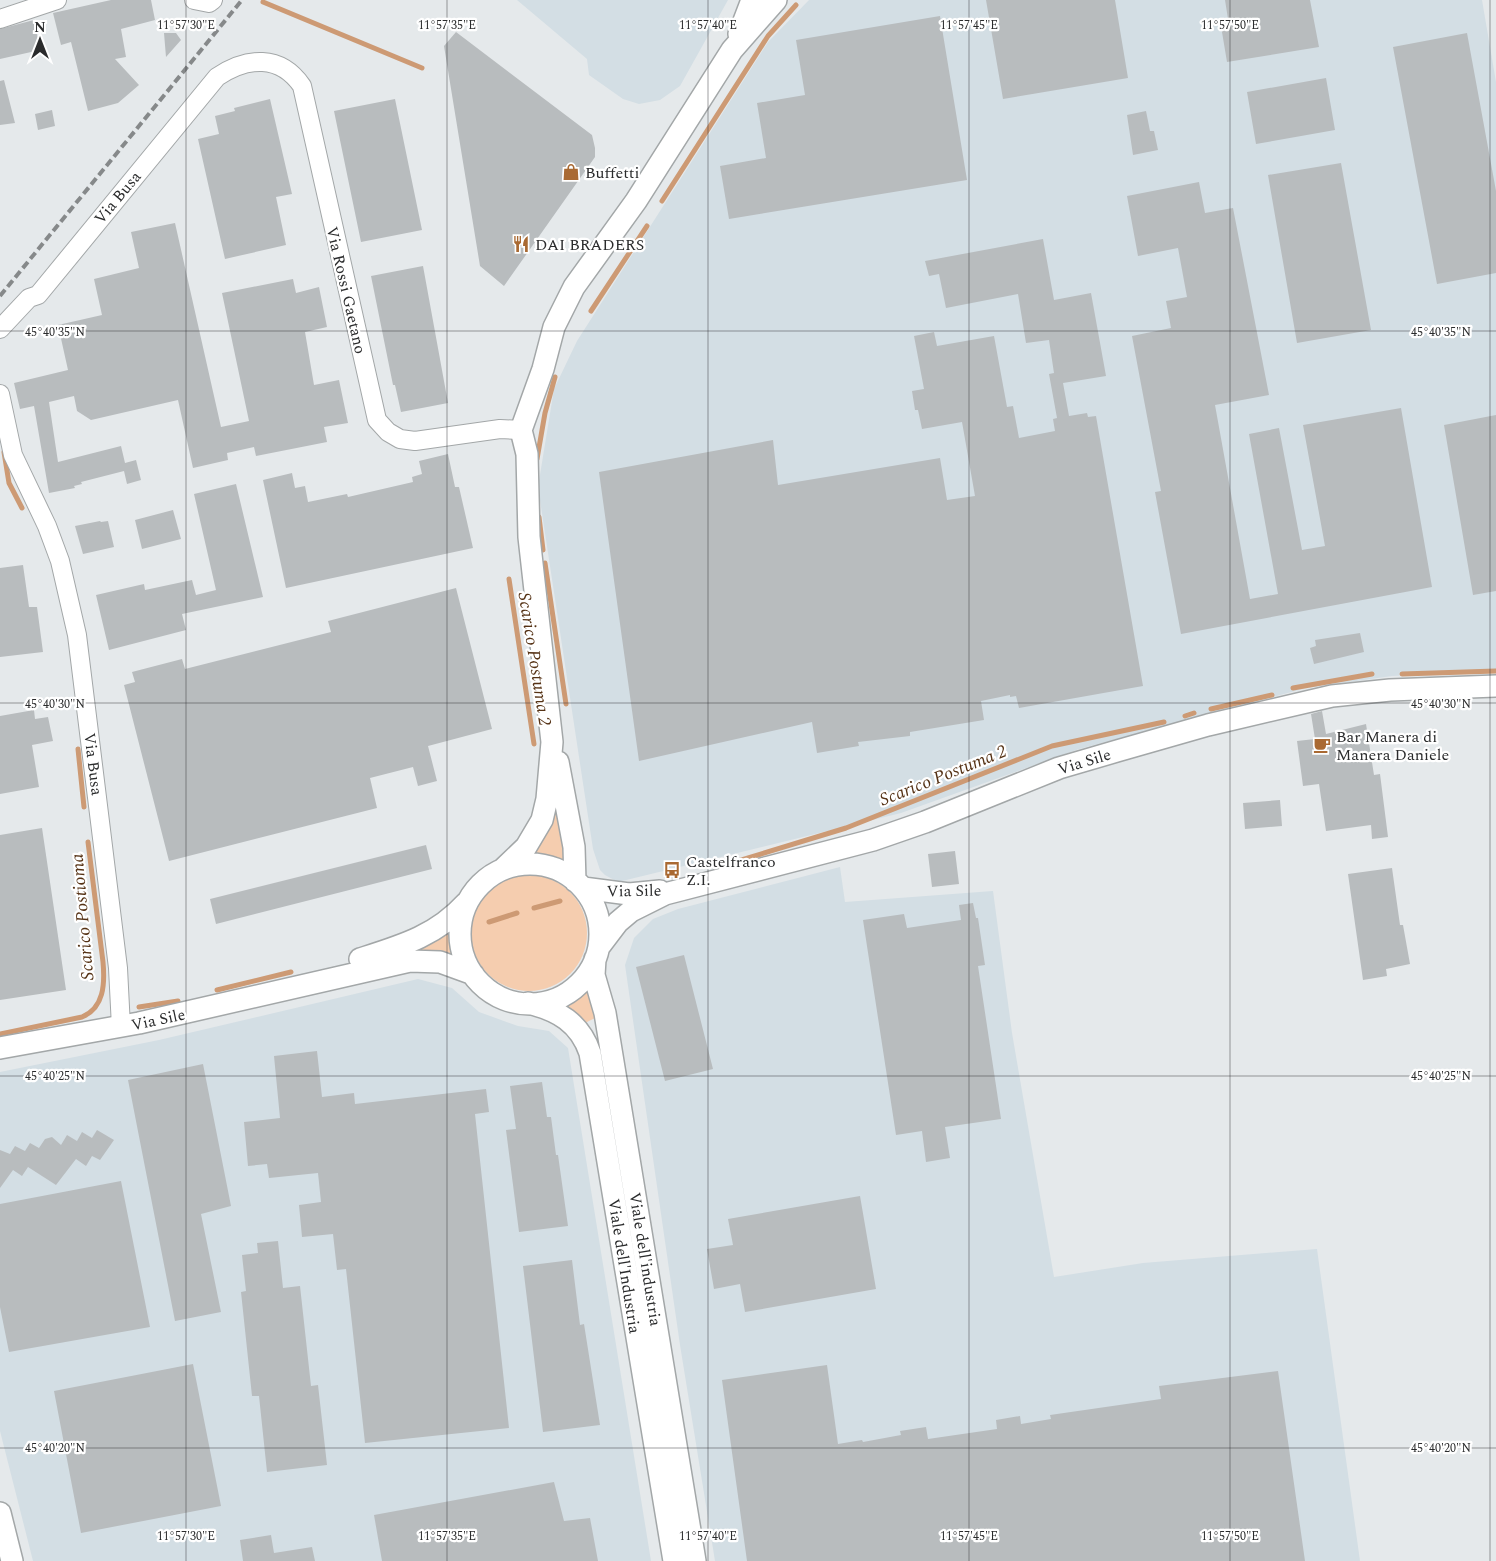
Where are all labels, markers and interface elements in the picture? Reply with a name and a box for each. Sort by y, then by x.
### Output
north arrow [15,15,65,65]
text: 11°57'30"E [157,16,215,35]
text: 11°57'35"E [418,16,476,35]
text: 11°57'40"E [679,16,737,35]
text: 11°57'45"E [940,16,998,35]
text: 11°57'50"E [1201,16,1259,35]
text: N [34,17,46,38]
place label: Buffetti [585,161,640,185]
shop icon: Buffetti [561,162,581,182]
street label: Via Busa [88,166,147,229]
street label: Via Rossi Gaetano [320,224,372,356]
place label: DAI BRADERS [535,233,644,257]
restaurant icon: DAI BRADERS [511,234,531,254]
text: 45°40'35"N [25,323,85,342]
text: 45°40'35"N [1411,323,1471,342]
water label: Scarico Postuma 2 [511,590,558,728]
text: 45°40'30"N [25,695,85,714]
text: 45°40'30"N [1411,695,1471,714]
place label: Bar Manera di Manera Daniele [1336,725,1449,767]
street label: Via Busa [77,731,109,797]
cafe icon: Bar Manera di Manera Daniele [1312,735,1332,755]
water label: Scarico Postuma 2 [875,738,1011,813]
street label: Via Sile [1055,742,1114,781]
place label: Castelfranco Z.I. [686,850,776,892]
water label: Scarico Postioma [64,853,101,981]
bus stop icon: Castelfranco Z.I. [662,860,682,880]
street label: Via Sile [606,879,662,903]
street label: Via Sile [129,1003,187,1037]
text: 45°40'25"N [25,1067,85,1086]
text: 45°40'25"N [1411,1067,1471,1086]
street label: Viale dell'industria [623,1191,667,1328]
street label: Viale dell'Industria [601,1197,647,1336]
text: 45°40'20"N [25,1439,85,1458]
text: 45°40'20"N [1411,1439,1471,1458]
text: 11°57'30"E [157,1527,215,1546]
text: 11°57'35"E [418,1527,476,1546]
text: 11°57'40"E [679,1527,737,1546]
text: 11°57'45"E [940,1527,998,1546]
text: 11°57'50"E [1201,1527,1259,1546]

